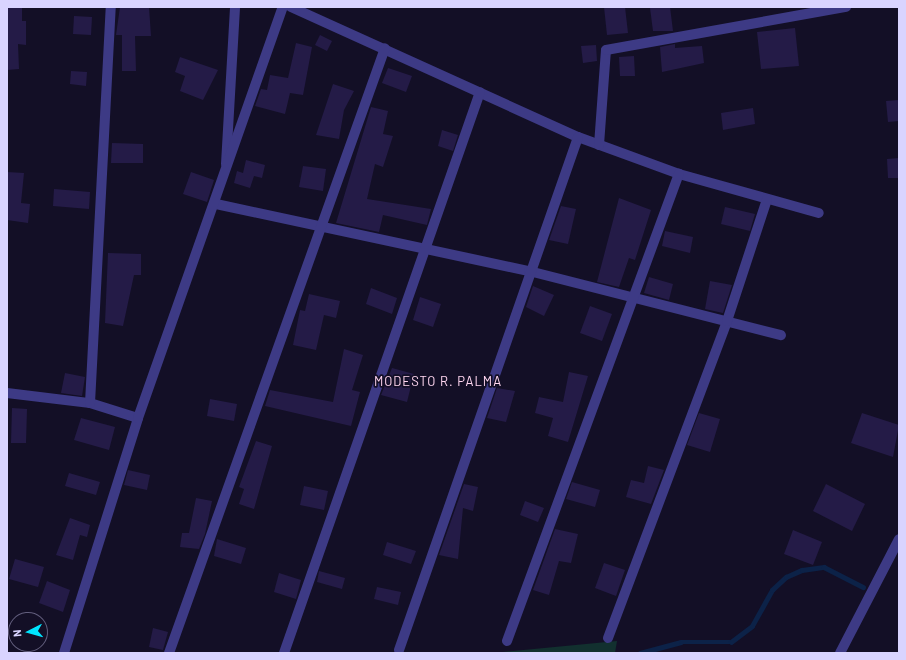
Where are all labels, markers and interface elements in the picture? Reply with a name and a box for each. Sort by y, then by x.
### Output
district label: MODESTO R. PALMA [374,373,502,389]
north arrow [8,612,48,652]
text: N [10,629,23,638]

